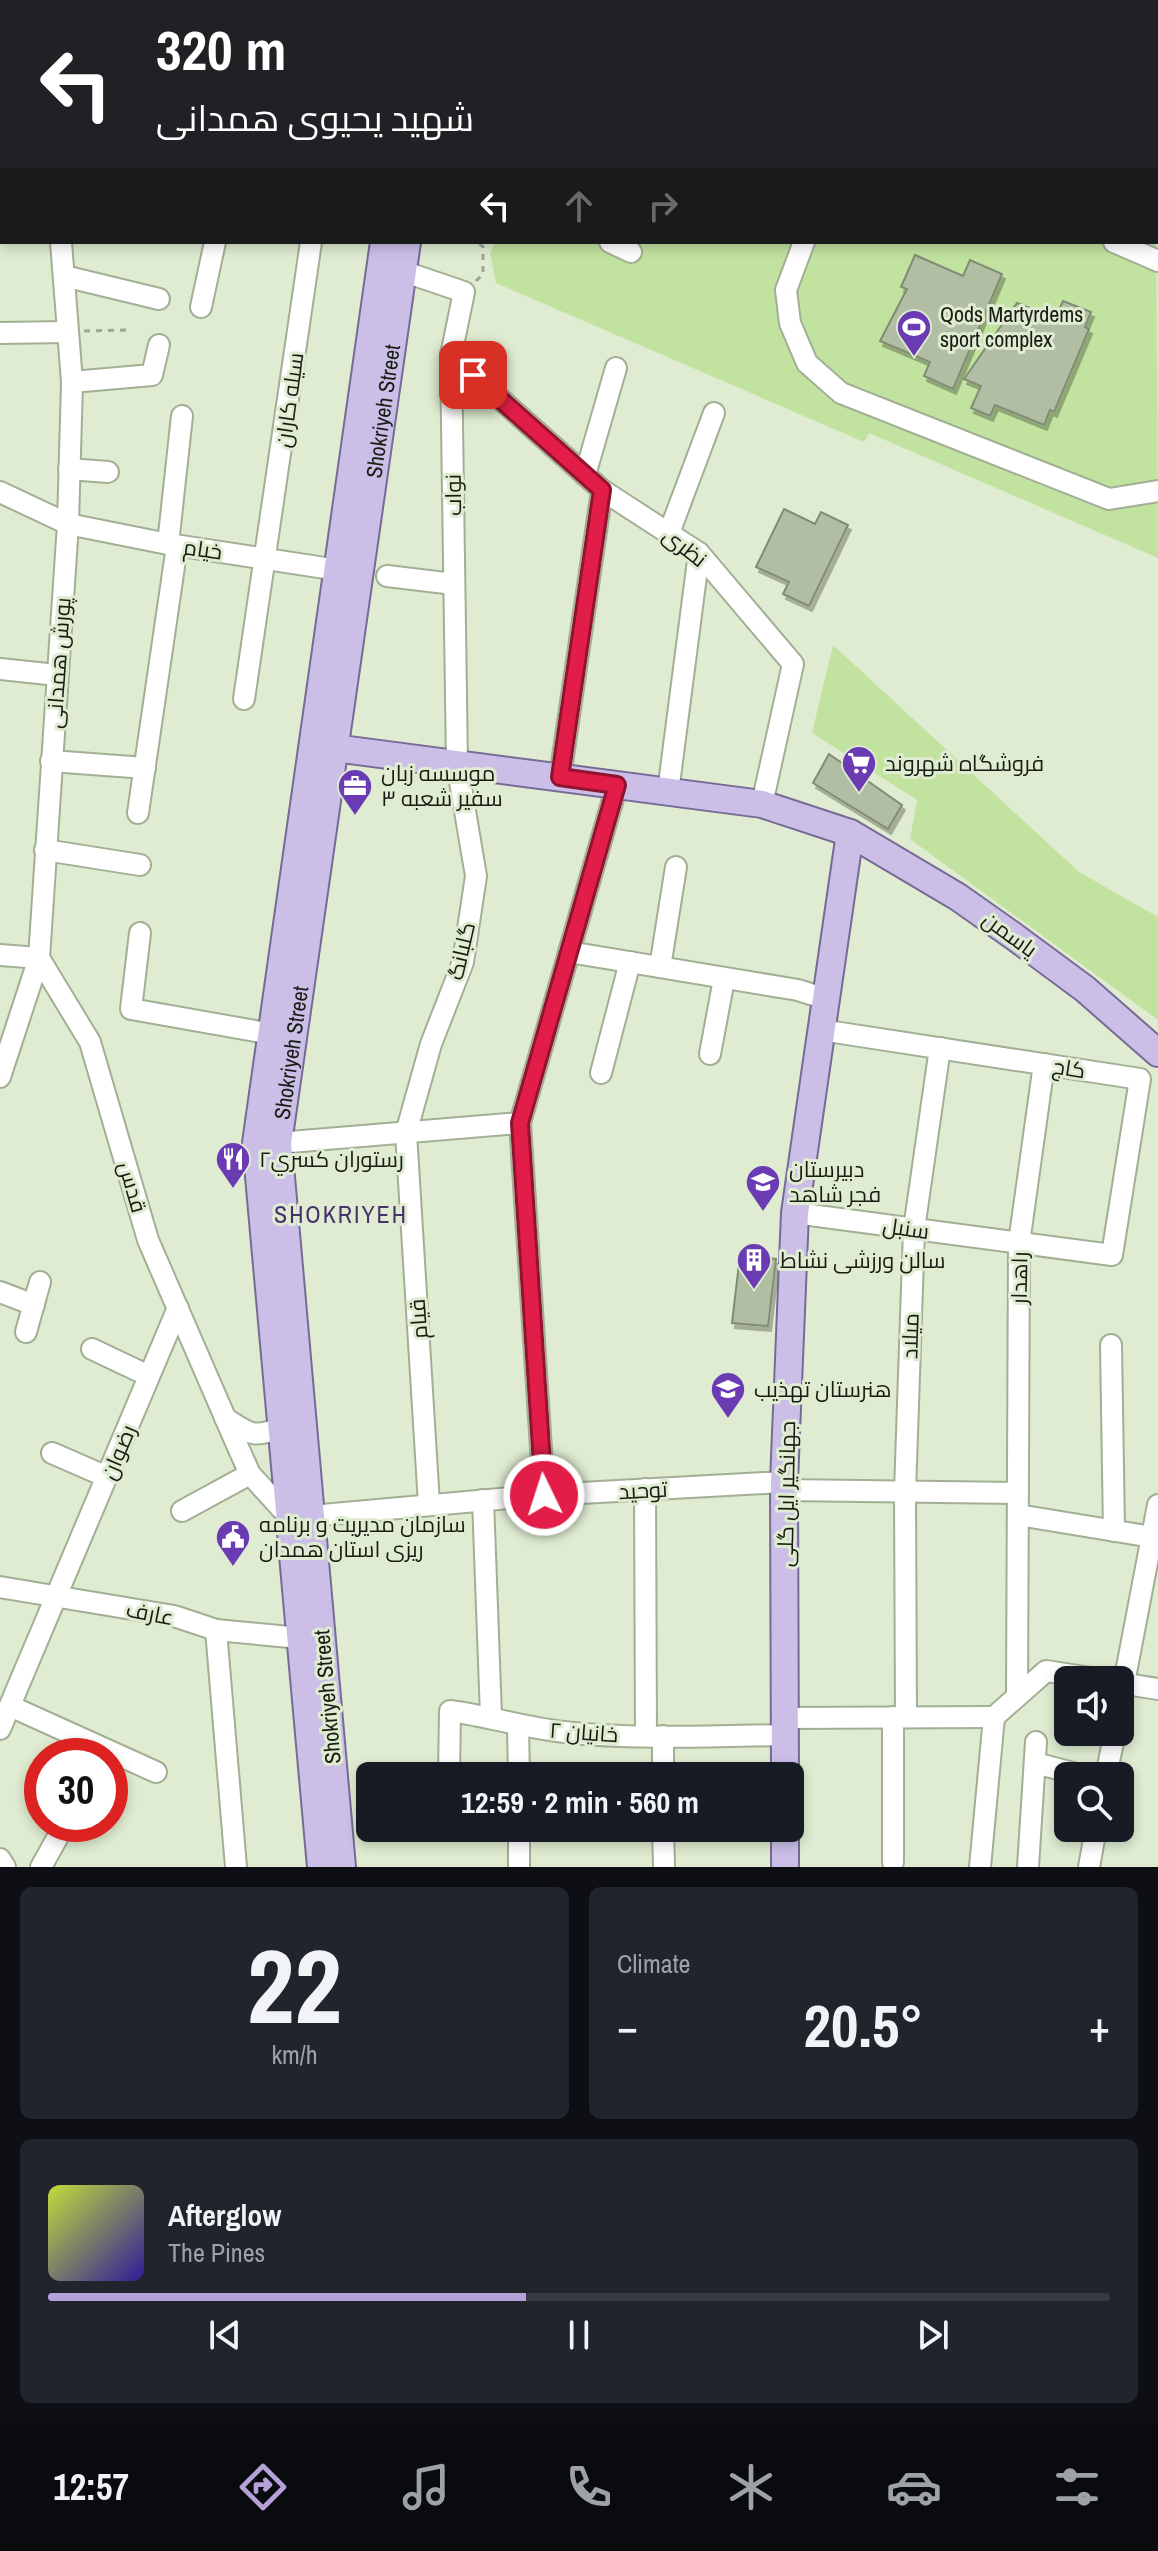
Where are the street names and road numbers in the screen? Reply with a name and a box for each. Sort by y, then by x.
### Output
street label: Shokriyeh Street [358,343,407,480]
street label: سیله کاران [267,351,311,449]
street label: نواب [438,474,468,516]
street label: نظری [657,520,713,574]
street label: خیام [181,531,224,568]
street label: پورش همدانی [38,596,78,730]
street label: یاسمن [977,904,1044,964]
street label: گلبانگ [440,919,482,983]
street label: Shokriyeh Street [267,984,315,1121]
street label: کاج [1050,1051,1088,1085]
street label: قدس [111,1158,155,1216]
street label: سنبل [881,1210,931,1246]
street label: راهدار [1004,1251,1034,1307]
street label: قیام [402,1298,435,1340]
street label: میلاد [894,1312,926,1360]
street label: رضوان [93,1420,143,1484]
street label: جهانگیر ایل گلی [770,1421,802,1567]
street label: توحید [618,1474,668,1506]
street label: عارف [124,1594,176,1632]
street label: Shokriyeh Street [306,1629,348,1765]
street label: خانیان ۲ [549,1715,619,1749]

